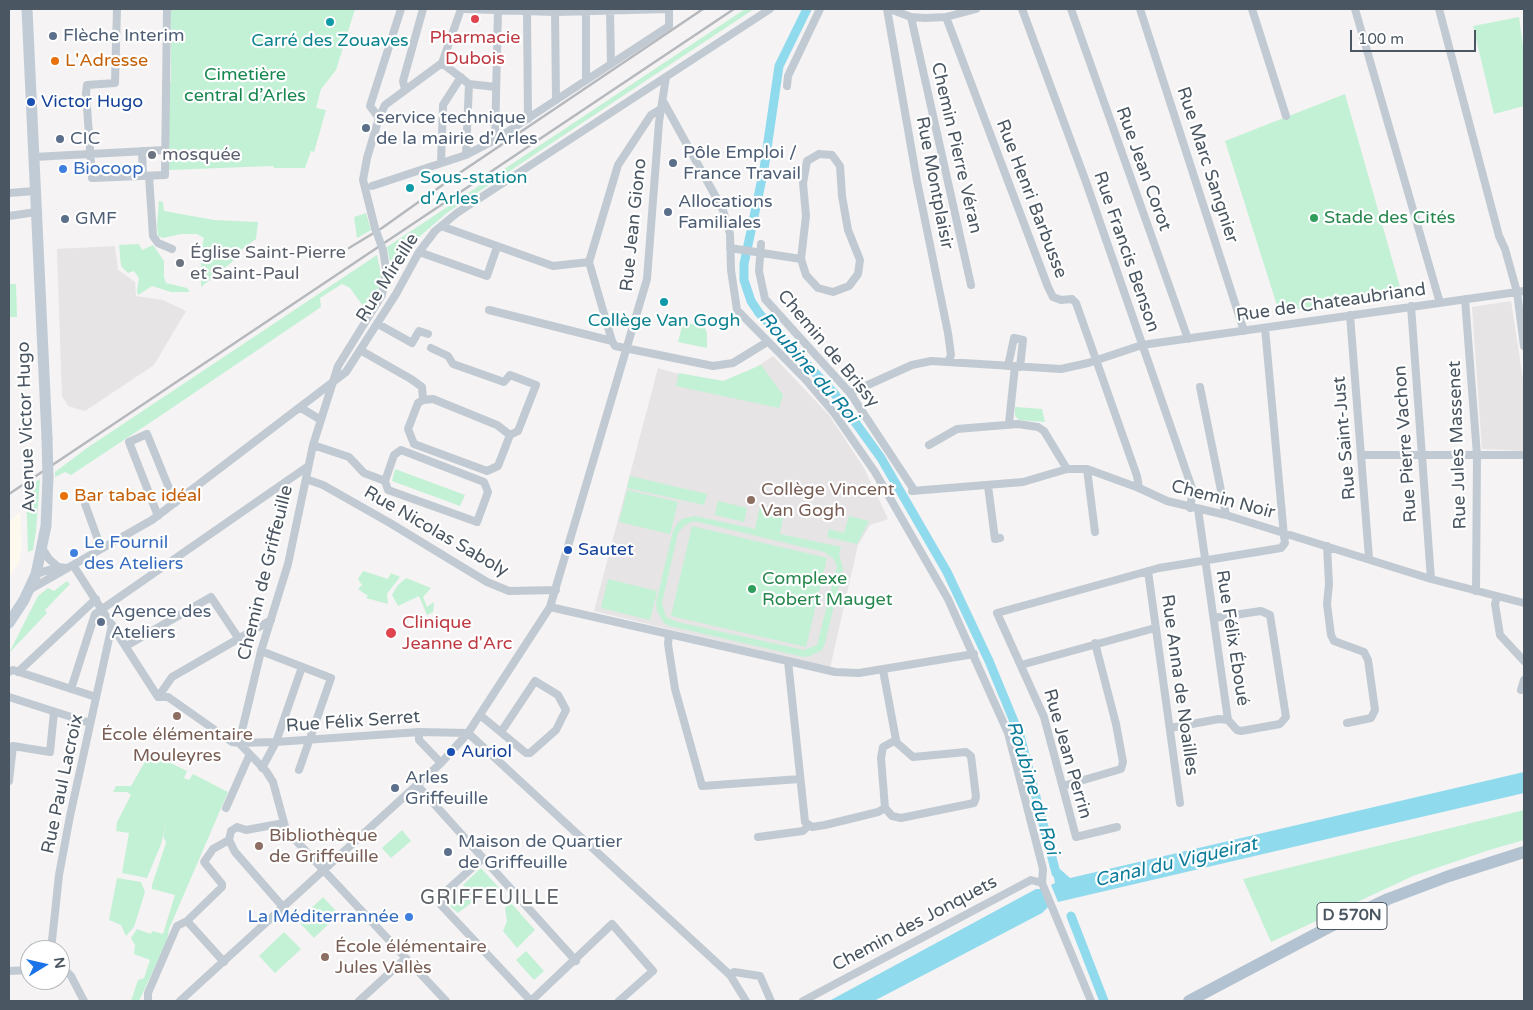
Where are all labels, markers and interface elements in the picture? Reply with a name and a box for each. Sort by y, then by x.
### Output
marker: Pharmacie Dubois [469,13,481,25]
marker: Carré des Zouaves [324,16,336,28]
scale bar [1353,20,1479,52]
place label: Flèche Interim [63,25,184,47]
place label: Pharmacie Dubois [430,27,520,70]
marker: Flèche Interim [47,30,59,42]
place label: Carré des Zouaves [251,30,409,52]
text: 100 m [1358,30,1404,48]
place label: L'Adresse [65,50,148,72]
marker: L'Adresse [49,55,61,67]
street label: Chemin Pierre Véran [926,60,986,236]
park label: Cimetière central d’Arles [184,64,306,106]
street label: Rue Marc Sangnier [1172,84,1242,246]
place label: Victor Hugo [41,91,143,113]
marker: Victor Hugo [25,96,37,108]
street label: Rue Jean Corot [1111,104,1175,234]
place label: service technique de la mairie d'Arles [376,107,538,150]
street label: Rue Montplaisir [911,115,957,251]
street label: Rue Henri Barbusse [991,116,1071,282]
marker: service technique de la mairie d'Arles [360,122,372,134]
place label: CIC [70,128,100,150]
marker: CIC [54,133,66,145]
place label: Pôle Emploi / France Travail [683,142,801,184]
place label: mosquée [162,144,241,166]
marker: mosquée [146,149,158,161]
street label: Rue Jean Giono [616,157,652,293]
marker: Pôle Emploi / France Travail [667,157,679,169]
place label: Biocoop [73,158,144,180]
marker: Biocoop [57,163,69,175]
place label: Sous-station d'Arles [420,167,528,210]
street label: Rue Francis Benson [1088,169,1164,335]
marker: Sous-station d'Arles [404,182,416,194]
place label: Allocations Familiales [678,191,773,233]
marker: Allocations Familiales [662,206,674,218]
place label: Stade des Cités [1324,207,1455,229]
place label: GMF [75,208,117,230]
marker: Stade des Cités [1308,212,1320,224]
marker: GMF [59,213,71,225]
street label: Rue Mireille [352,230,424,326]
place label: Église Saint-Pierre et Saint-Paul [190,242,346,284]
marker: Église Saint-Pierre et Saint-Paul [174,257,186,269]
street label: Rue de Chateaubriand [1235,279,1427,327]
street label: Chemin de Brissy [772,286,884,412]
marker: Collège Van Gogh [658,296,670,308]
water label: Roubine du Roi [754,308,862,428]
place label: Collège Van Gogh [588,310,740,332]
street label: Avenue Victor Hugo [13,341,41,513]
street label: Rue Jules Massenet [1444,360,1472,530]
street label: Rue Pierre Vachon [1390,365,1422,523]
street label: Rue Saint-Just [1329,375,1361,501]
street label: Chemin Noir [1169,476,1277,524]
place label: Collège Vincent Van Gogh [761,479,895,522]
street label: Rue Nicolas Saboly [360,482,512,582]
street label: Chemin de Griffeuille [234,483,298,663]
place label: Bar tabac idéal [74,485,202,507]
marker: Bar tabac idéal [58,490,70,502]
marker: Collège Vincent Van Gogh [745,494,757,506]
place label: Le Fournil des Ateliers [84,532,184,574]
place label: Sautet [578,539,634,561]
marker: Sautet [562,544,574,556]
marker: Le Fournil des Ateliers [68,547,80,559]
place label: Complexe Robert Mauget [762,568,893,610]
street label: Rue Félix Éboué [1211,568,1253,708]
marker: Complexe Robert Mauget [746,583,758,595]
street label: Rue Anna de Noailles [1156,593,1202,777]
place label: Agence des Ateliers [111,601,211,644]
place label: Clinique Jeanne d'Arc [402,612,512,654]
marker: Agence des Ateliers [95,616,107,628]
marker: Clinique Jeanne d'Arc [384,626,398,640]
street label: Rue Jean Perrin [1038,687,1096,821]
street label: Rue Félix Serret [285,707,421,737]
marker: École élémentaire Mouleyres [171,710,183,722]
street label: Rue Paul Lacroix [38,712,88,856]
water label: Roubine du Roi [1001,718,1063,858]
place label: École élémentaire Mouleyres [101,724,253,766]
place label: Auriol [461,741,512,763]
marker: Auriol [445,746,457,758]
place label: Arles Griffeuille [405,767,488,810]
marker: Arles Griffeuille [389,782,401,794]
place label: Bibliothèque de Griffeuille [269,825,378,868]
place label: Maison de Quartier de Griffeuille [458,831,622,874]
water label: Canal du Vigueirat [1093,833,1259,893]
marker: Bibliothèque de Griffeuille [253,840,265,852]
marker: Maison de Quartier de Griffeuille [442,846,454,858]
street label: Chemin des Jonquets [829,871,1001,977]
district label: GRIFFEUILLE [419,887,561,911]
road number: D 570N [1317,902,1387,929]
place label: La Méditerrannée [248,906,399,928]
marker: La Méditerrannée [403,911,415,923]
place label: École élémentaire Jules Vallès [335,936,487,979]
north arrow [20,940,70,990]
marker: École élémentaire Jules Vallès [319,951,331,963]
text: N [50,956,69,970]

